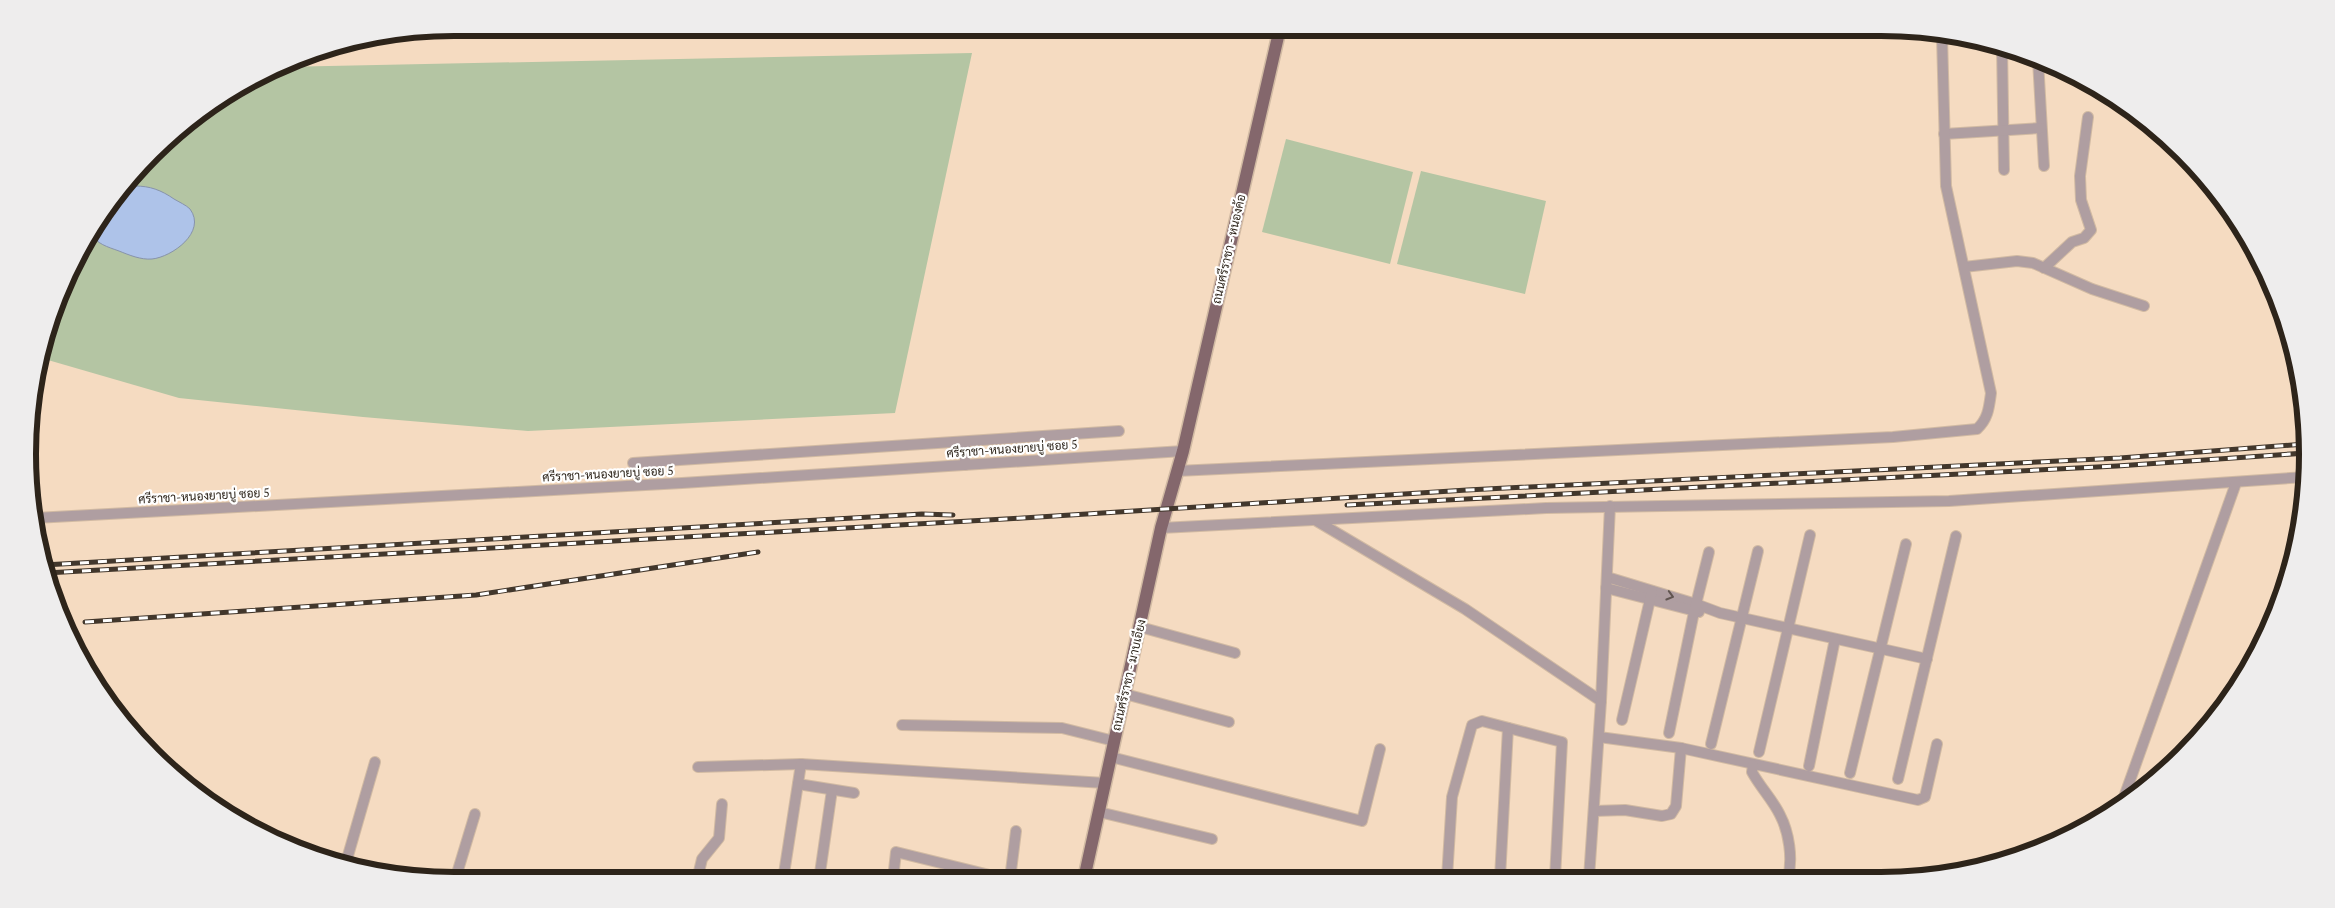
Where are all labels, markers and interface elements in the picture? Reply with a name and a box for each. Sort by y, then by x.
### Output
street label: ถนนศรีราชา - หนองค้อ [1209,193,1248,305]
street label: ศรีราชา-หนองยายบู่ ซอย 5 [946,436,1078,462]
street label: ศรีราชา-หนองยายบู่ ซอย 5 [542,463,674,485]
street label: ศรีราชา-หนองยายบู่ ซอย 5 [138,485,270,507]
one-way arrow [1665,591,1674,601]
street label: ถนนศรีราชา - มาบเอียง [1108,618,1149,732]

